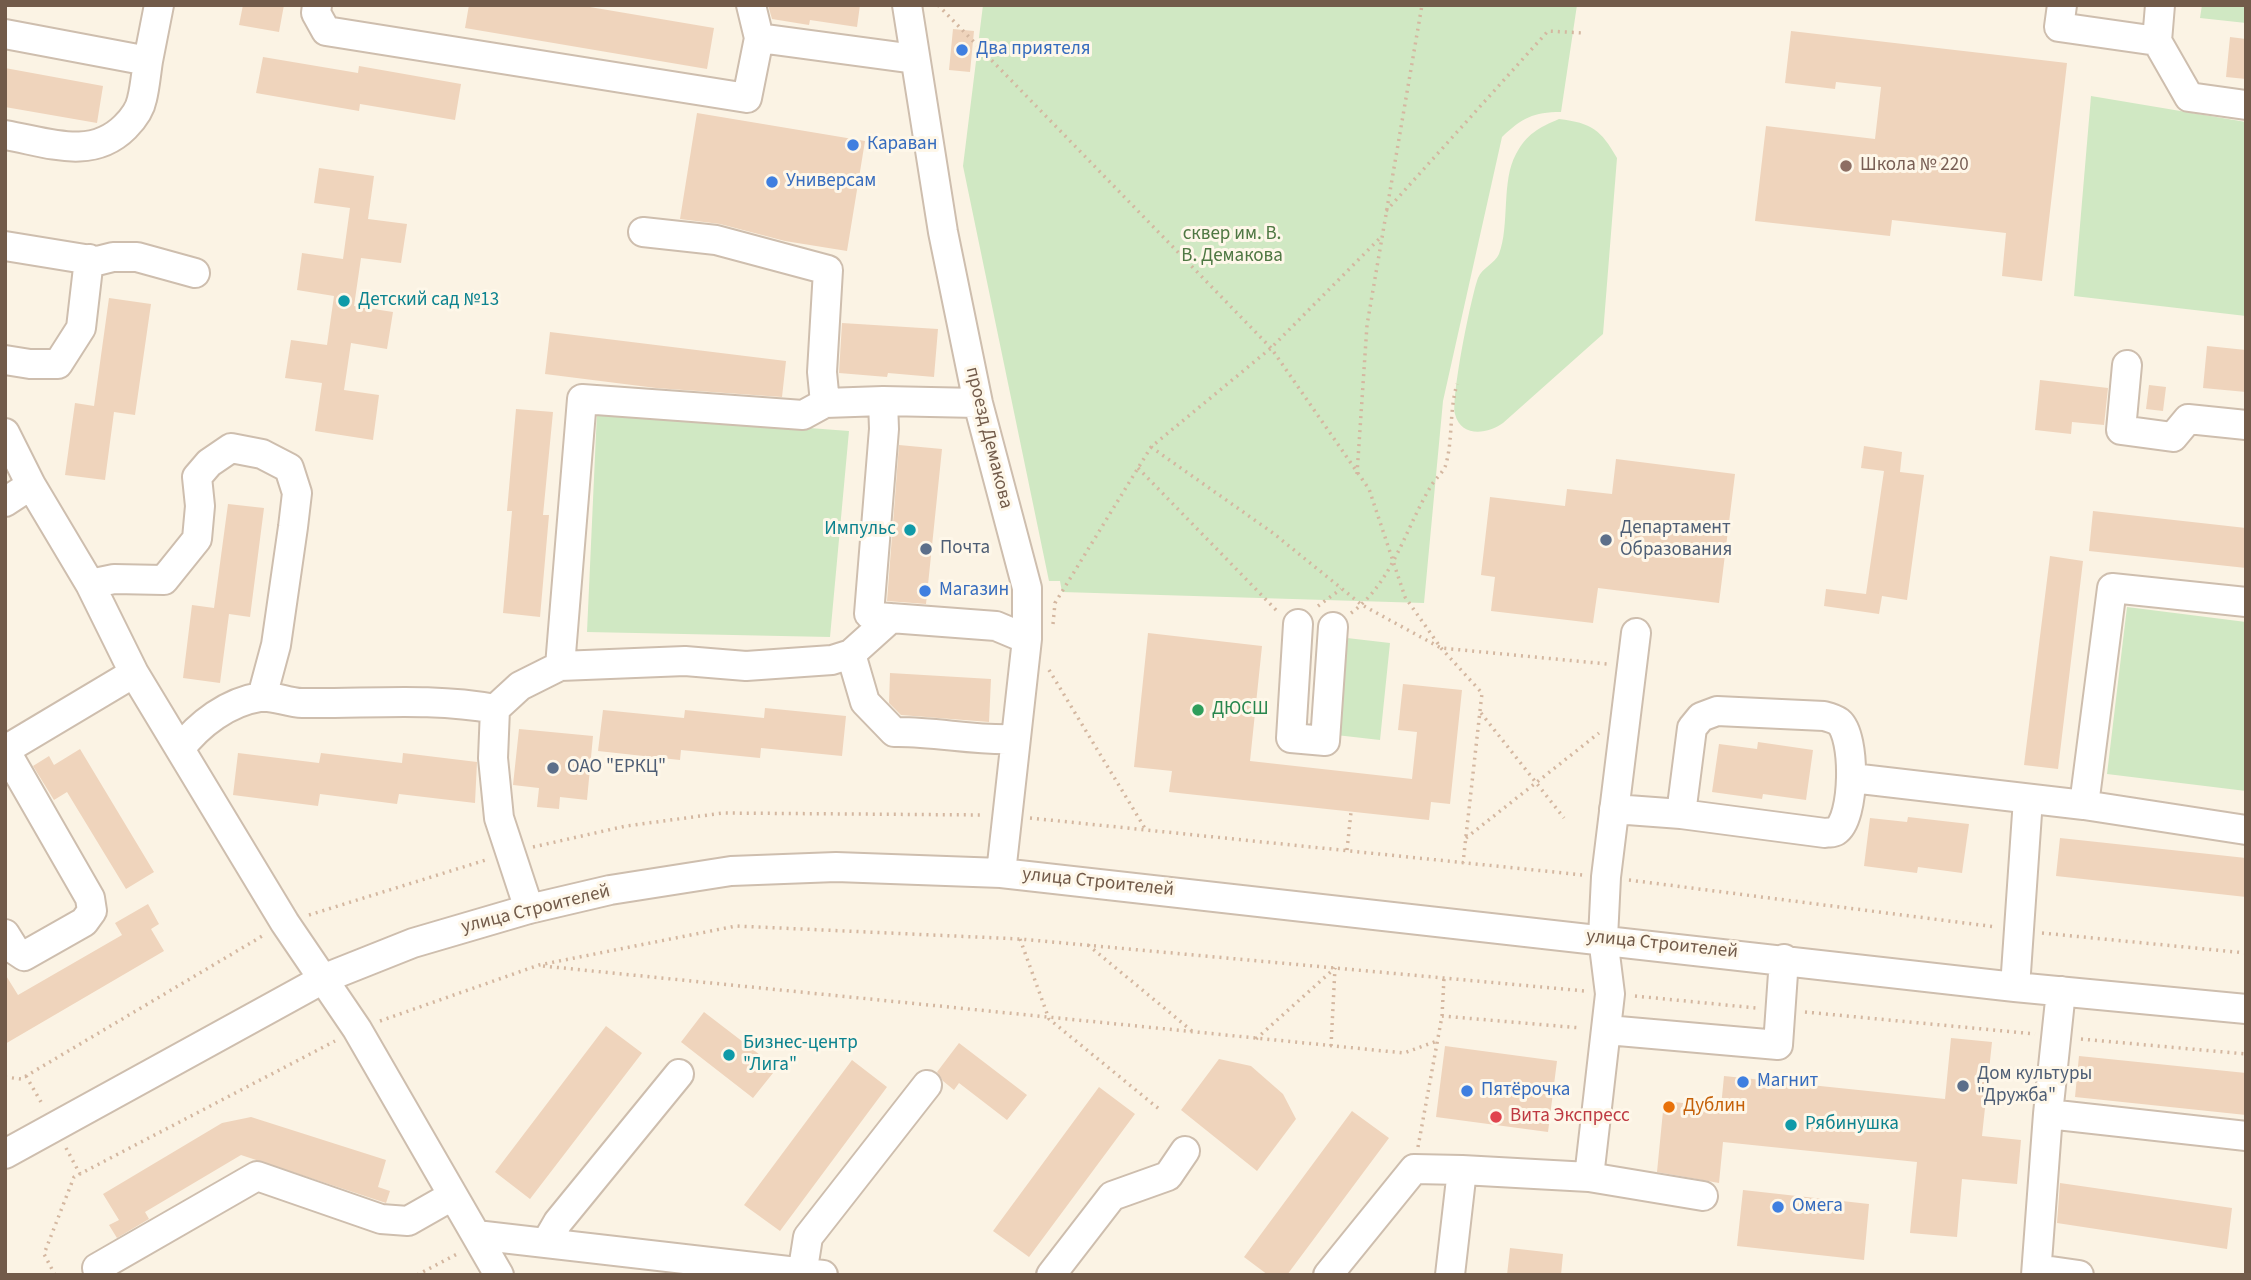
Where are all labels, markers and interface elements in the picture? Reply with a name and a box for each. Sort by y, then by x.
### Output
place label: Два приятеля [976,39,1091,61]
marker: Два приятеля [954,42,970,58]
place label: Караван [867,134,937,156]
marker: Караван [845,137,861,153]
place label: Школа № 220 [1860,155,1969,177]
marker: Школа № 220 [1838,158,1854,174]
place label: Универсам [786,171,876,193]
marker: Универсам [764,174,780,190]
park label: сквер им. В. В. Демакова [1181,224,1283,268]
place label: Детский сад №13 [358,290,499,312]
marker: Детский сад №13 [336,293,352,309]
street label: проезд Демакова [959,365,1017,511]
place label: Департамент Образования [1620,518,1732,562]
place label: Импульс [824,519,896,541]
marker: Импульс [902,522,918,538]
marker: Департамент Образования [1598,532,1614,548]
place label: Почта [940,538,990,560]
marker: Почта [918,541,934,557]
place label: Магазин [939,580,1009,602]
marker: Магазин [917,583,933,599]
place label: ДЮСШ [1212,699,1269,721]
marker: ДЮСШ [1190,702,1206,718]
place label: ОАО "ЕРКЦ" [567,757,666,779]
marker: ОАО "ЕРКЦ" [545,760,561,776]
street label: улица Строителей [1021,864,1175,902]
street label: улица Строителей [459,881,613,939]
street label: улица Строителей [1585,926,1739,964]
place label: Бизнес-центр "Лига" [743,1033,858,1077]
marker: Бизнес-центр "Лига" [721,1047,737,1063]
place label: Дом культуры "Дружба" [1977,1064,2092,1108]
place label: Магнит [1757,1071,1818,1093]
marker: Магнит [1735,1074,1751,1090]
marker: Дом культуры "Дружба" [1955,1078,1971,1094]
place label: Пятёрочка [1481,1080,1570,1102]
marker: Пятёрочка [1459,1083,1475,1099]
place label: Дублин [1683,1096,1746,1118]
marker: Дублин [1661,1099,1677,1115]
place label: Вита Экспресс [1510,1106,1630,1128]
marker: Вита Экспресс [1488,1109,1504,1125]
place label: Рябинушка [1805,1114,1899,1136]
marker: Рябинушка [1783,1117,1799,1133]
place label: Омега [1792,1196,1843,1218]
marker: Омега [1770,1199,1786,1215]

